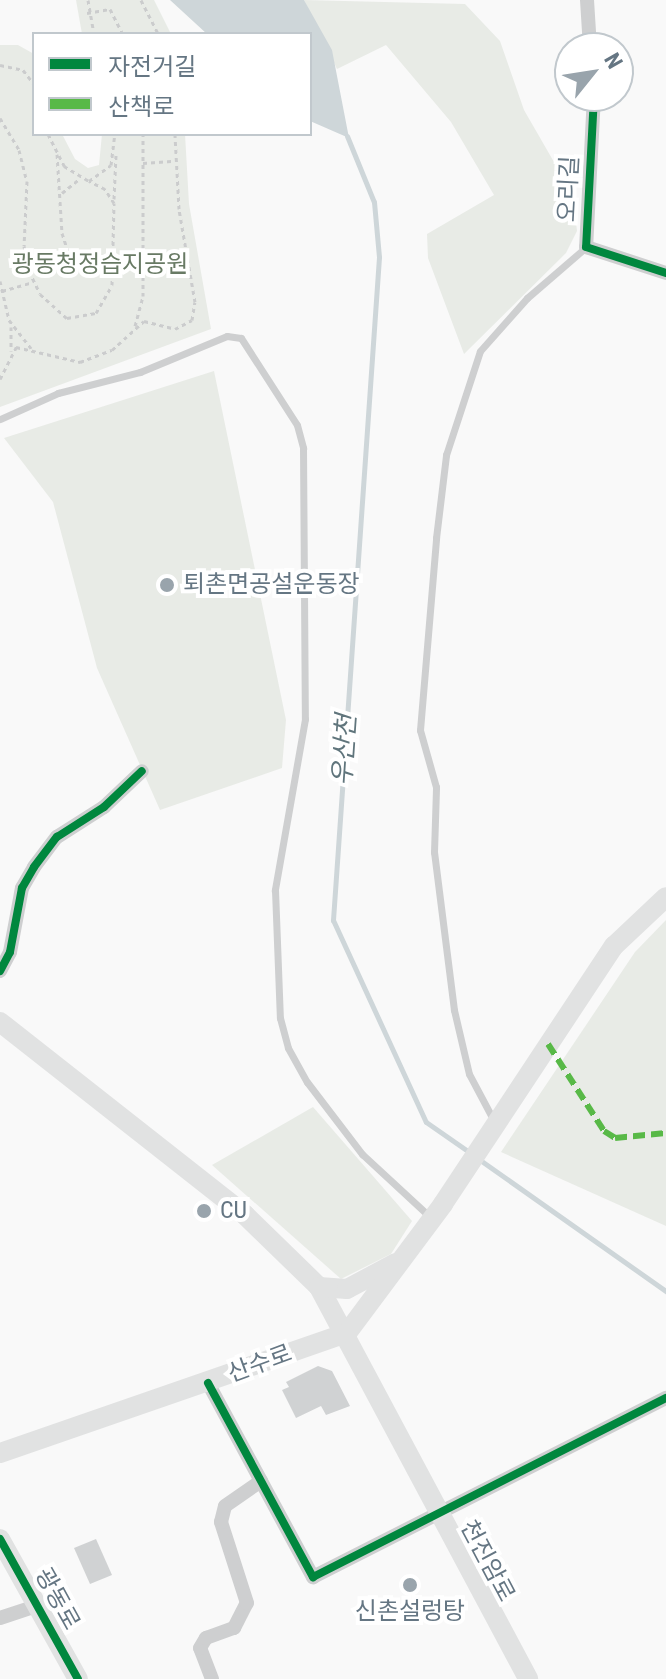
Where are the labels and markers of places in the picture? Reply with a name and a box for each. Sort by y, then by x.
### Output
place label: 퇴촌면공설운동장 [183,571,360,599]
marker: 퇴촌면공설운동장 [158,576,176,594]
place label: CU [220,1197,247,1225]
marker: CU [195,1202,213,1220]
marker: 신촌설렁탕 [401,1576,419,1594]
place label: 신촌설렁탕 [355,1598,465,1626]

